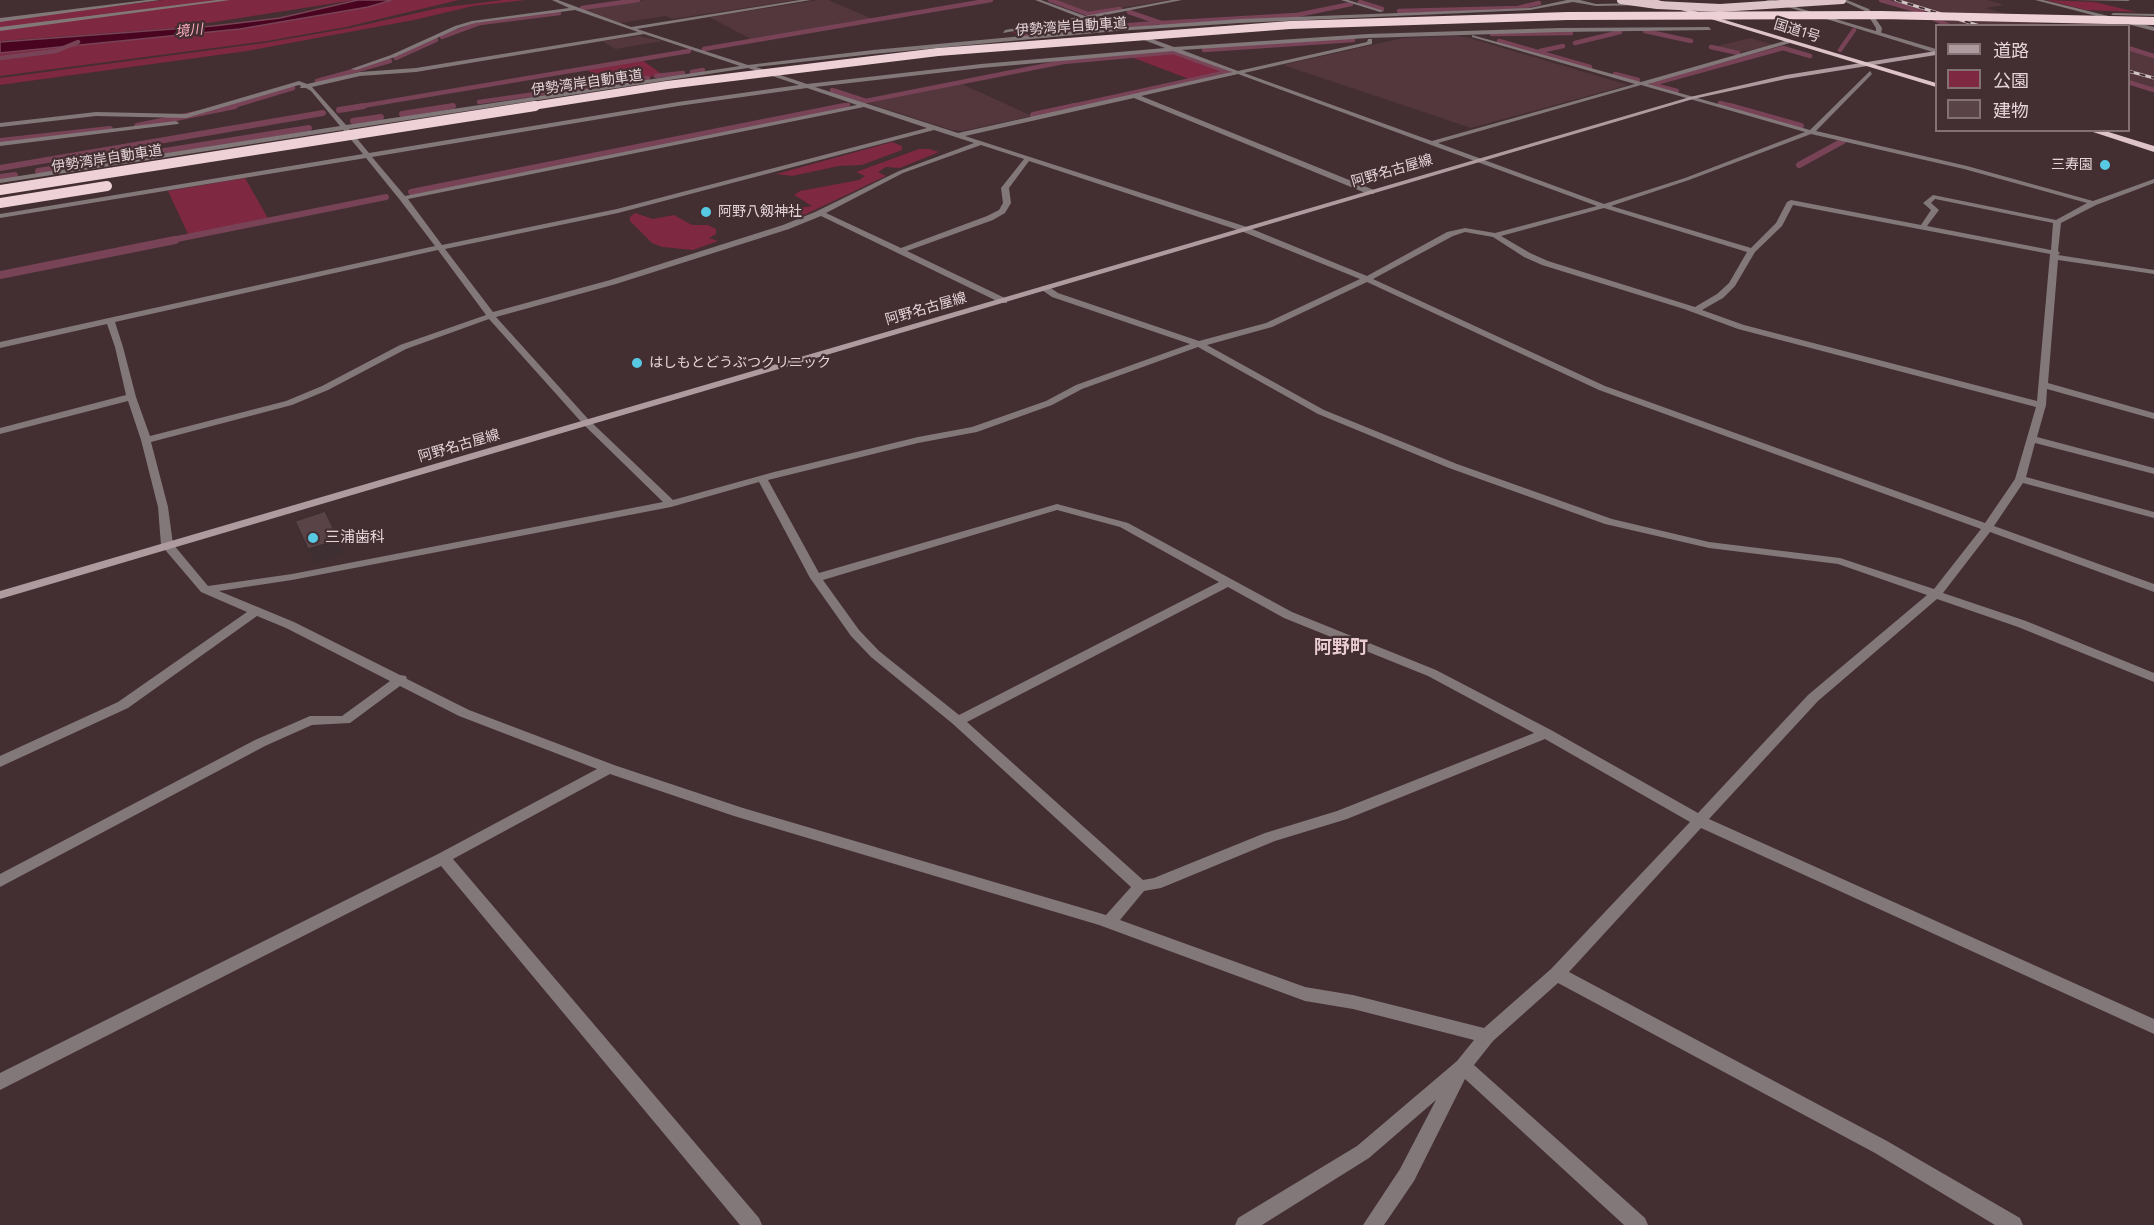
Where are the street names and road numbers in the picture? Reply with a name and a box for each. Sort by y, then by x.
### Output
street label: 伊勢湾岸自動車道 [1015,15,1127,39]
street label: 国道1号 [1772,16,1822,46]
street label: 伊勢湾岸自動車道 [530,67,644,99]
street label: 伊勢湾岸自動車道 [50,142,164,176]
street label: 阿野名古屋線 [1349,151,1435,191]
street label: 阿野名古屋線 [883,289,969,329]
street label: 阿野名古屋線 [416,426,502,466]

